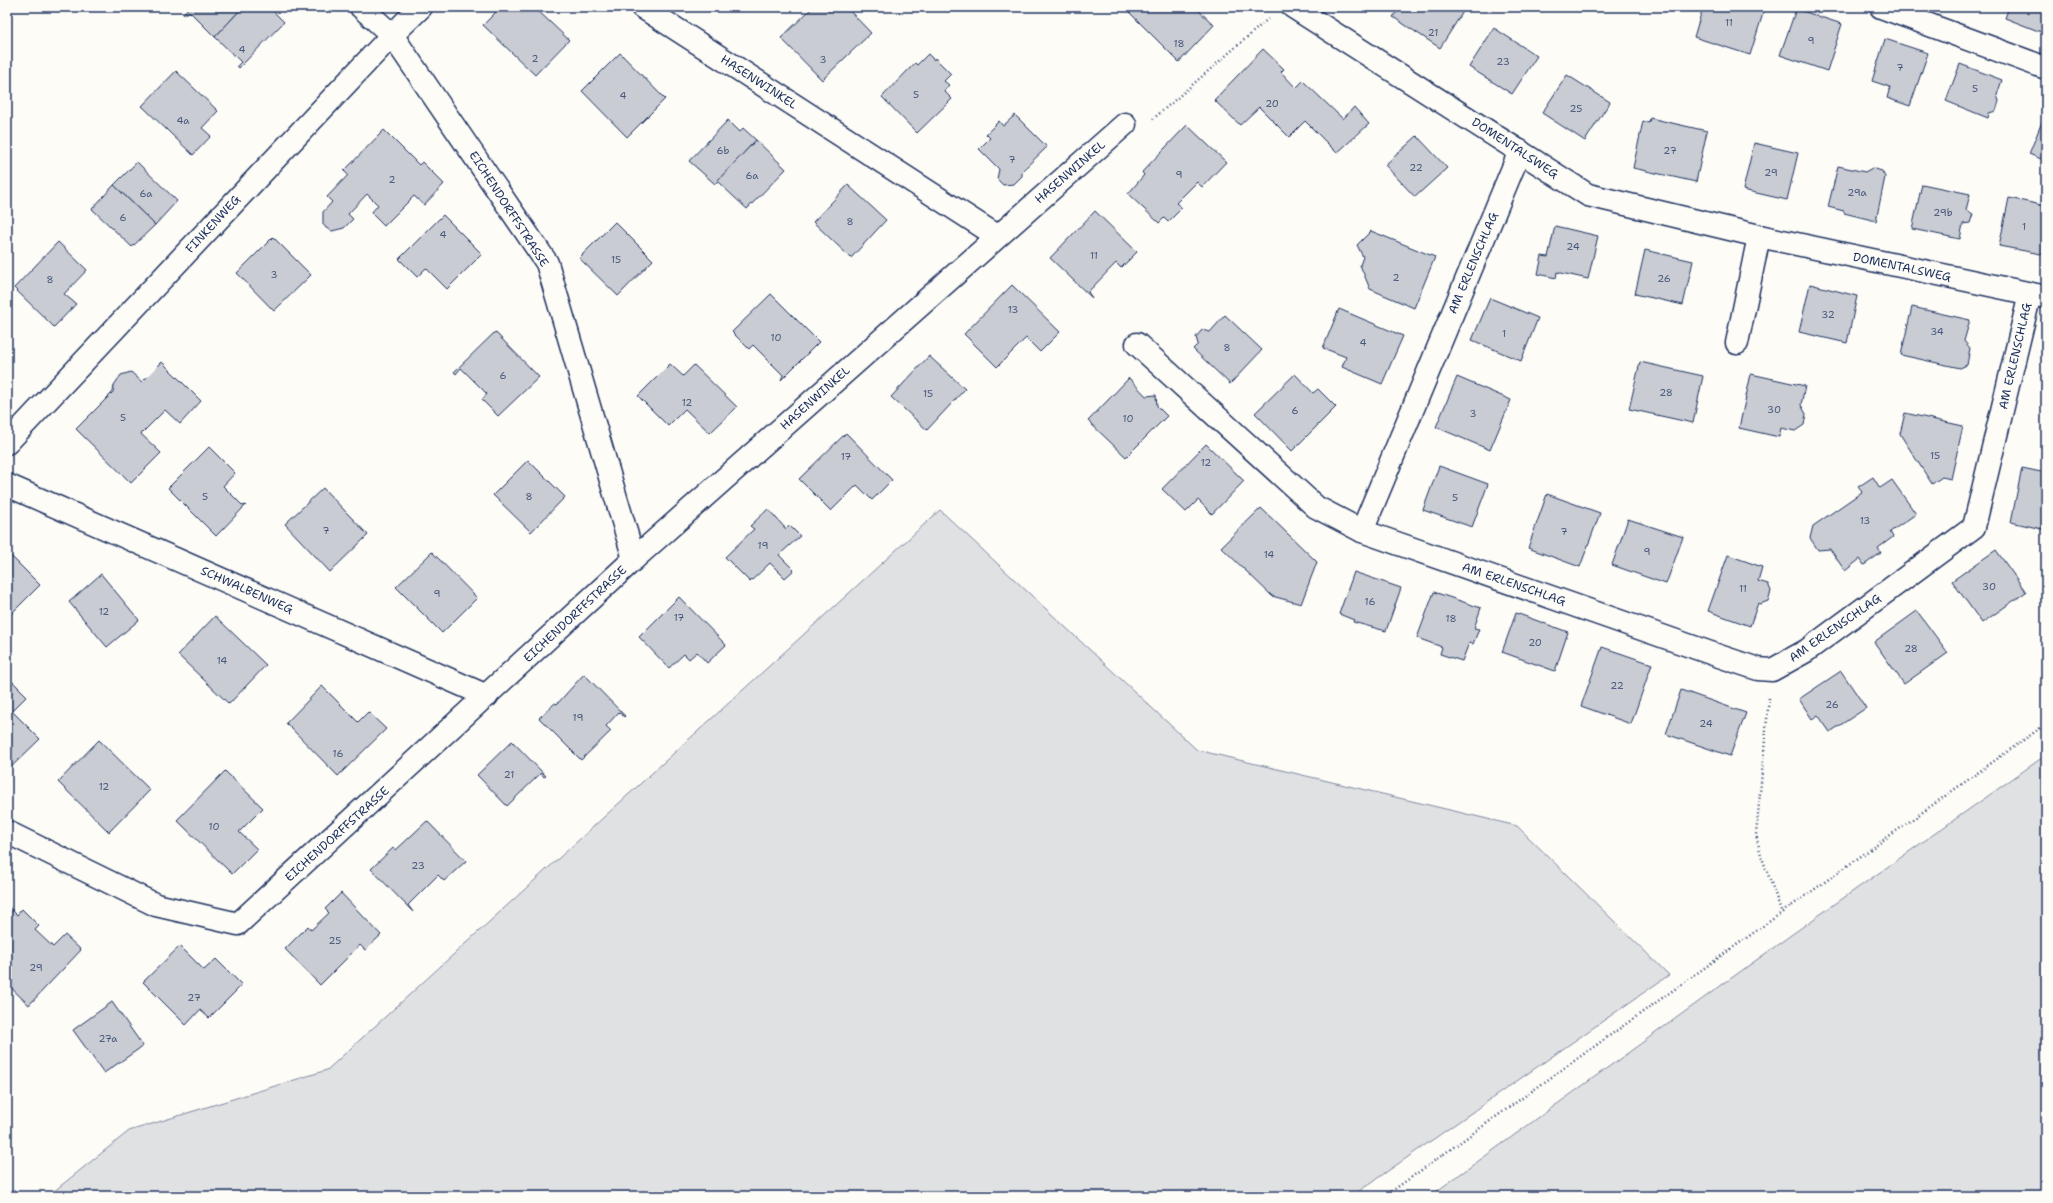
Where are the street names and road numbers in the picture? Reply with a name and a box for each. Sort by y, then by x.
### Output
street label: HASENWINKEL [718,51,801,113]
street label: DOMENTALSWEG [1469,114,1561,182]
street label: HASENWINKEL [1031,137,1109,207]
street label: EICHENDORFFSTRASSE [465,148,553,270]
street label: FINKENWEG [182,192,244,256]
street label: AM ERLENSCHLAG [1444,210,1502,316]
street label: DOMENTALSWEG [1851,249,1953,285]
street label: AM ERLENSCHLAG [1995,301,2035,411]
street label: HASENWINKEL [777,362,854,434]
street label: AM ERLENSCHLAG [1460,559,1568,609]
street label: SCHWALBENWEG [198,562,296,618]
street label: EICHENDORFFSTRASSE [520,562,630,666]
street label: AM ERLENSCHLAG [1786,590,1884,666]
street label: EICHENDORFFSTRASSE [281,783,393,885]

